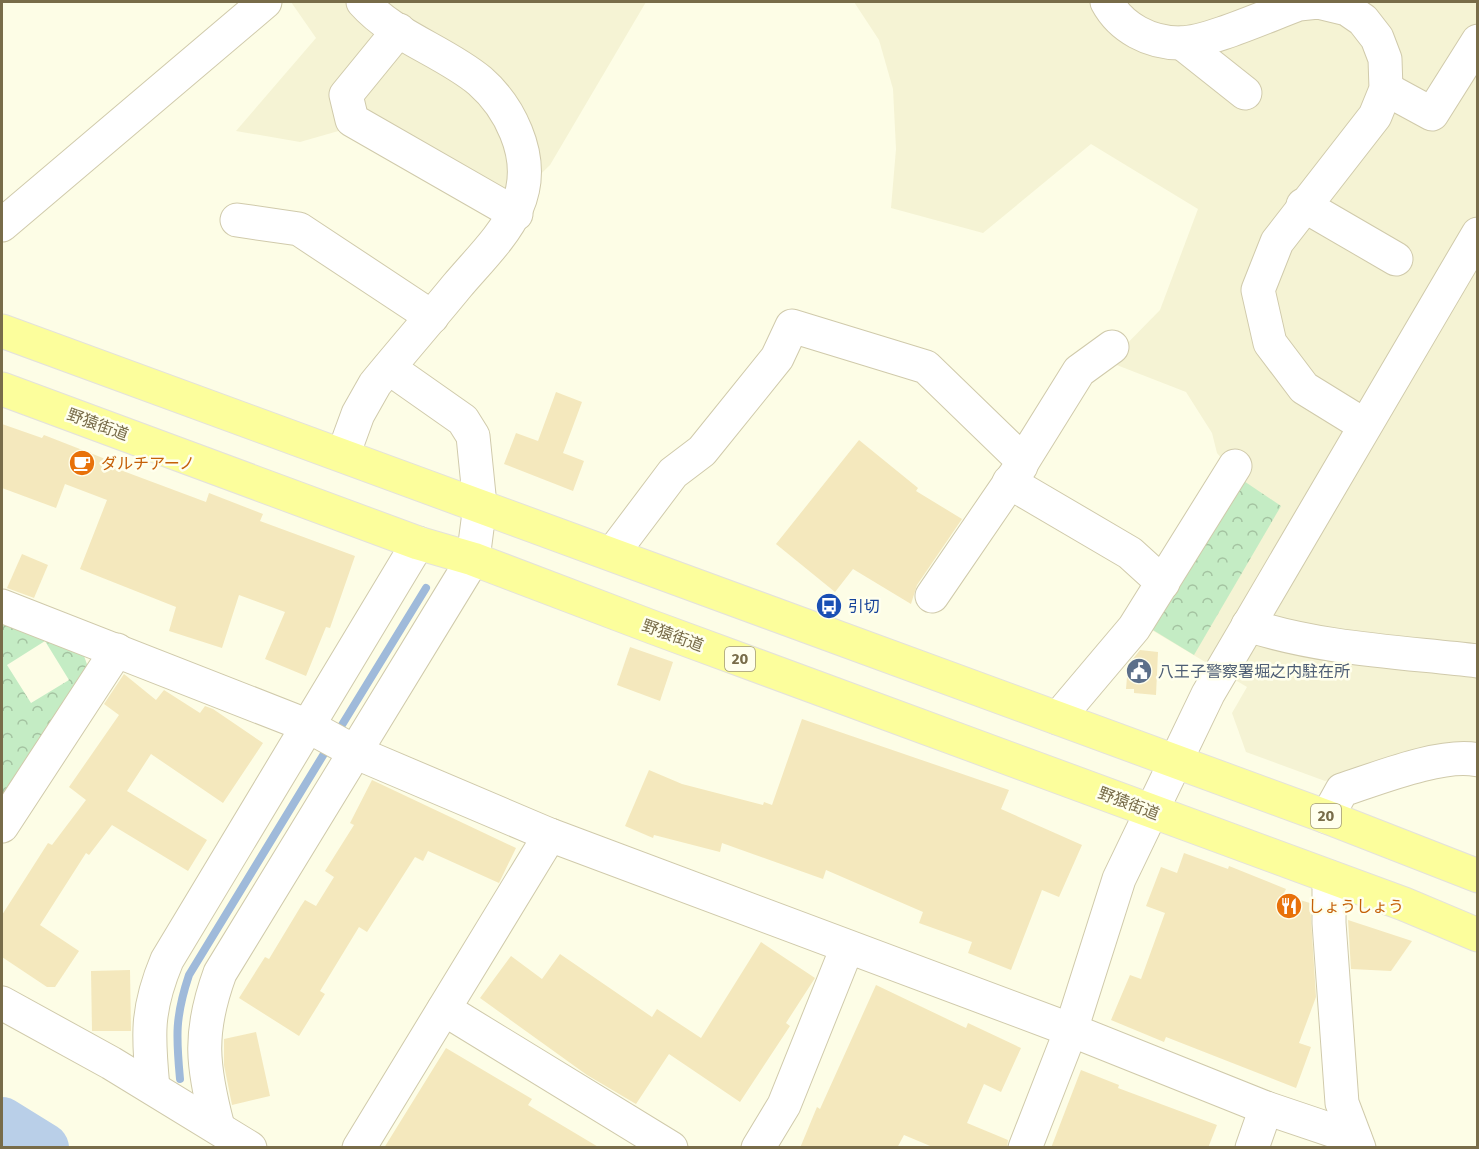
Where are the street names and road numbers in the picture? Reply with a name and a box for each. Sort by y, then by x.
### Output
street label: 野猿街道 [65,405,131,444]
street label: 野猿街道 [640,616,706,655]
road number: 20 [725,647,755,671]
street label: 野猿街道 [1096,783,1162,824]
road number: 20 [1311,804,1341,828]

